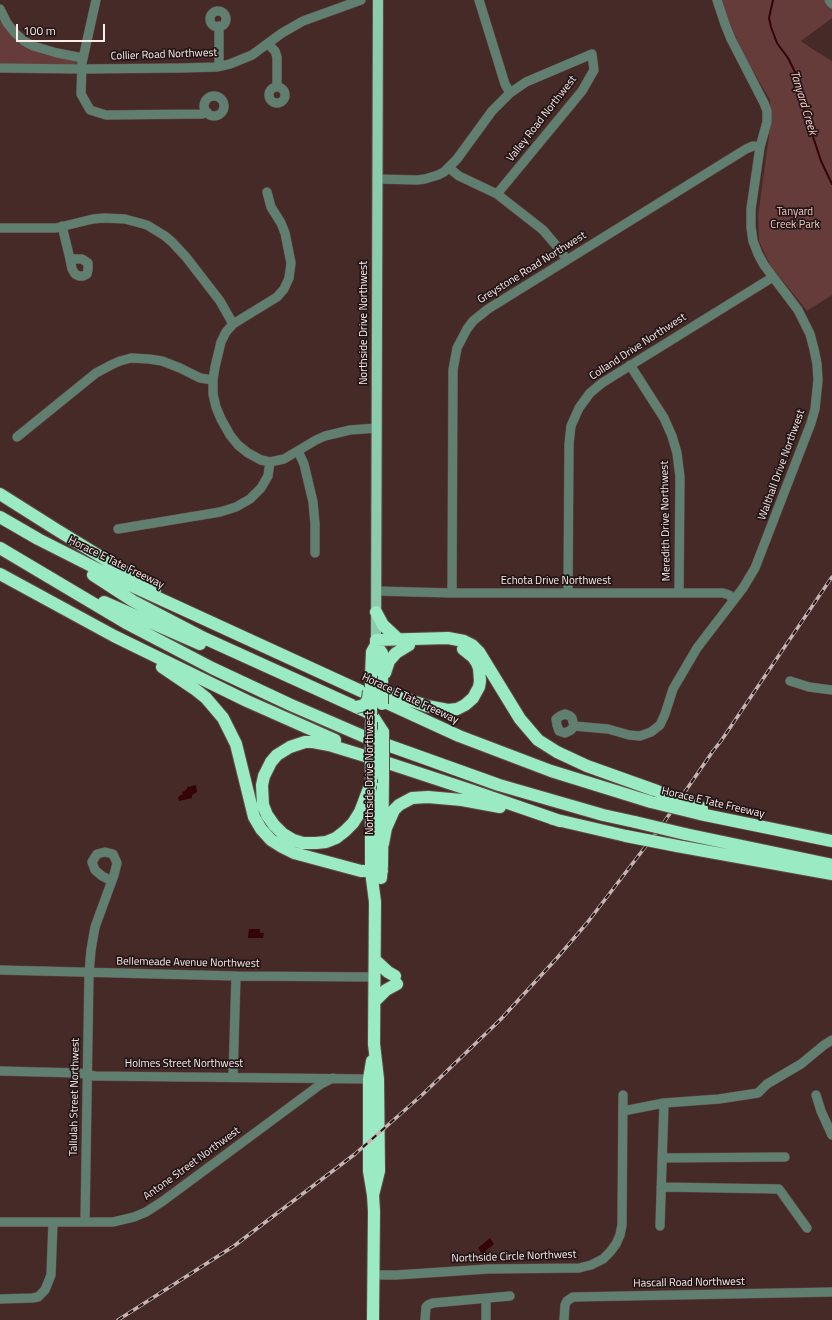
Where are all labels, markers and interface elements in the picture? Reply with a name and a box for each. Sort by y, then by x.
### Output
scale bar [18,16,107,42]
text: 100 m [23,21,56,40]
street label: Collier Road Northwest [110,47,218,63]
water label: Tanyard Creek [786,69,820,137]
street label: Valley Road Northwest [504,73,580,165]
park label: Tanyard Creek Park [770,205,820,231]
street label: Greystone Road Northwest [475,229,589,307]
street label: Northside Drive Northwest [357,261,371,385]
street label: Colland Drive Northwest [587,311,689,383]
street label: Walthall Drive Northwest [756,408,808,522]
street label: Meredith Drive Northwest [658,461,674,581]
street label: Horace E Tate Freeway [66,534,166,592]
street label: Echota Drive Northwest [501,574,611,588]
street label: Horace E Tate Freeway [360,671,460,727]
street label: Northside Drive Northwest [363,711,377,835]
street label: Horace E Tate Freeway [660,785,766,821]
street label: Bellemeade Avenue Northwest [116,955,260,971]
street label: Tallulah Street Northwest [67,1038,83,1156]
street label: Holmes Street Northwest [125,1057,243,1071]
street label: Antone Street Northwest [141,1124,243,1204]
street label: Northside Circle Northwest [451,1248,577,1266]
street label: Hascall Road Northwest [633,1275,745,1291]

